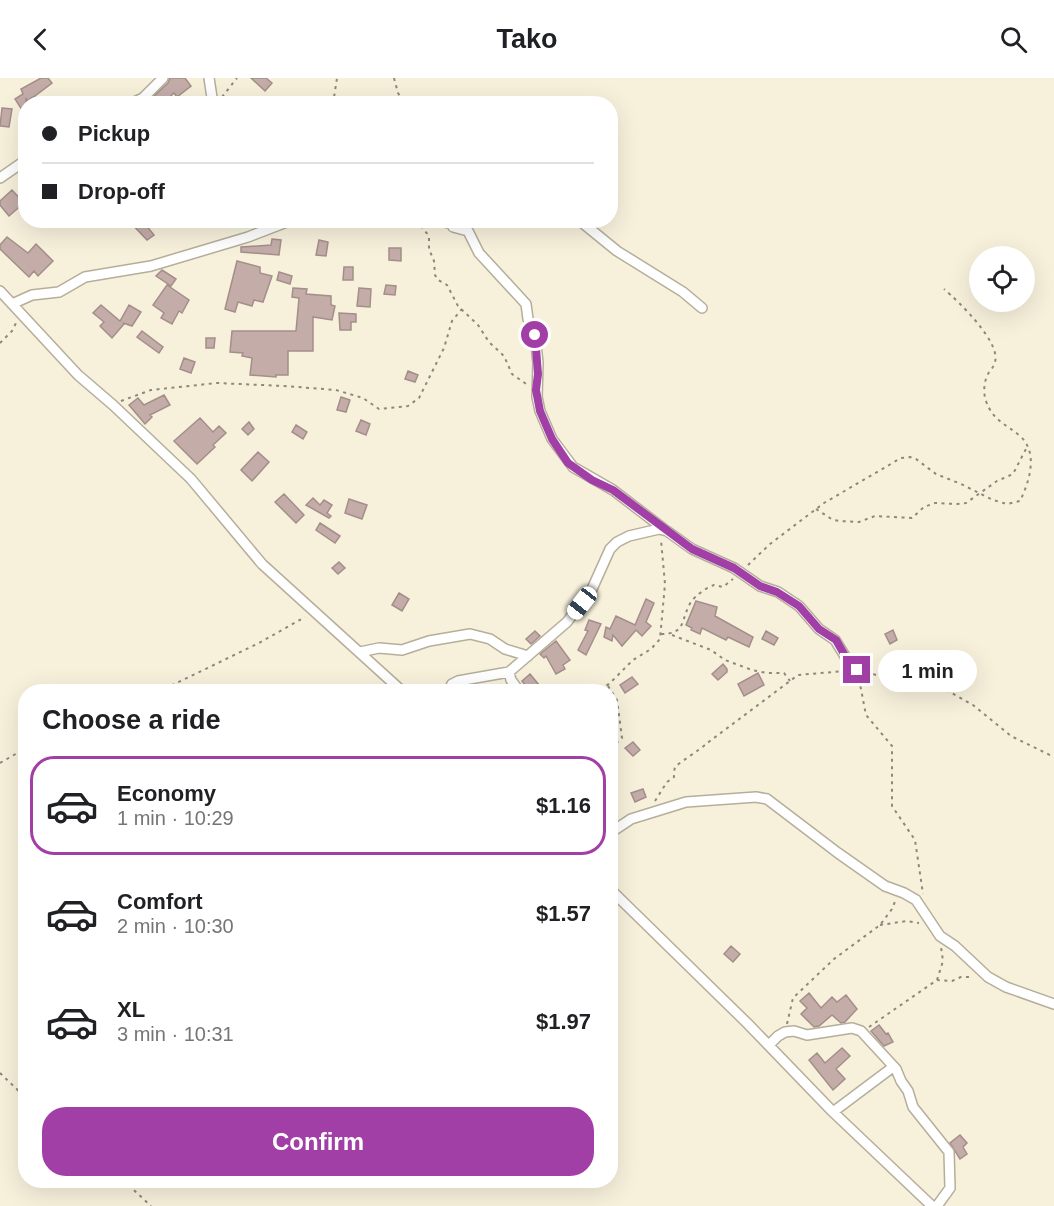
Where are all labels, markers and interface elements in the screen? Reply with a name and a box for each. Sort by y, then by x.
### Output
icon: back [24,23,57,56]
icon: search [997,23,1030,56]
text: Tako [496,24,558,54]
text: Pickup [78,121,150,146]
text: Drop-off [78,179,165,204]
map controls [969,246,1035,312]
button: locate [969,246,1035,312]
route start [521,321,548,348]
car [564,583,600,623]
callout: 1 min [878,649,977,691]
route end [843,656,870,683]
text: 1 min [901,660,954,682]
text: Choose a ride [42,705,221,735]
icon: car [45,779,99,833]
text: Economy [117,781,216,806]
text: $1.16 [536,793,591,818]
text: 1 min · 10:29 [117,807,234,829]
icon: car [45,887,99,941]
text: Comfort [117,889,203,914]
text: $1.57 [536,901,591,926]
text: 2 min · 10:30 [117,915,234,937]
icon: car [45,995,99,1049]
text: XL [117,997,145,1022]
text: $1.97 [536,1009,591,1034]
text: 3 min · 10:31 [117,1023,234,1045]
button: Confirm [42,1107,594,1176]

